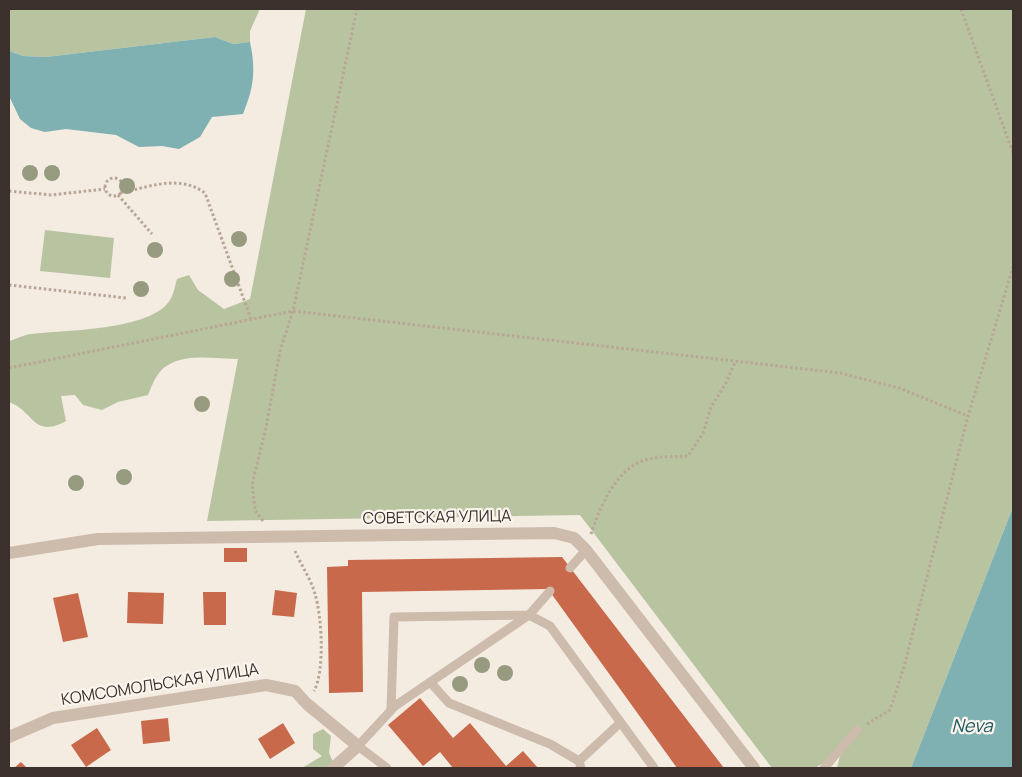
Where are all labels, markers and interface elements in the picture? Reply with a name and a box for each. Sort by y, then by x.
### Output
street label: СОВЕТСКАЯ УЛИЦА [363,507,511,529]
street label: КОМСОМОЛЬСКАЯ УЛИЦА [60,660,260,710]
water label: Neva [951,716,993,738]

